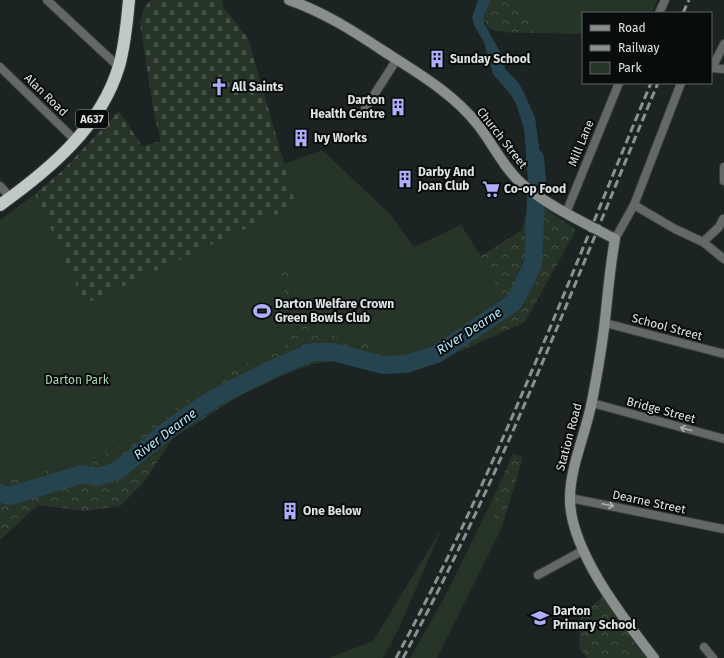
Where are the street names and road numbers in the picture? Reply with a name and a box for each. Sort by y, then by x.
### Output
street label: Alan Road [21,71,71,119]
street label: Church Street [474,105,531,172]
road number: A637 [76,110,108,128]
street label: Mill Lane [565,118,597,168]
street label: School Street [630,311,705,343]
street label: Bridge Street [625,394,698,426]
street label: Station Road [553,401,585,473]
street label: Dearne Street [611,487,688,517]

